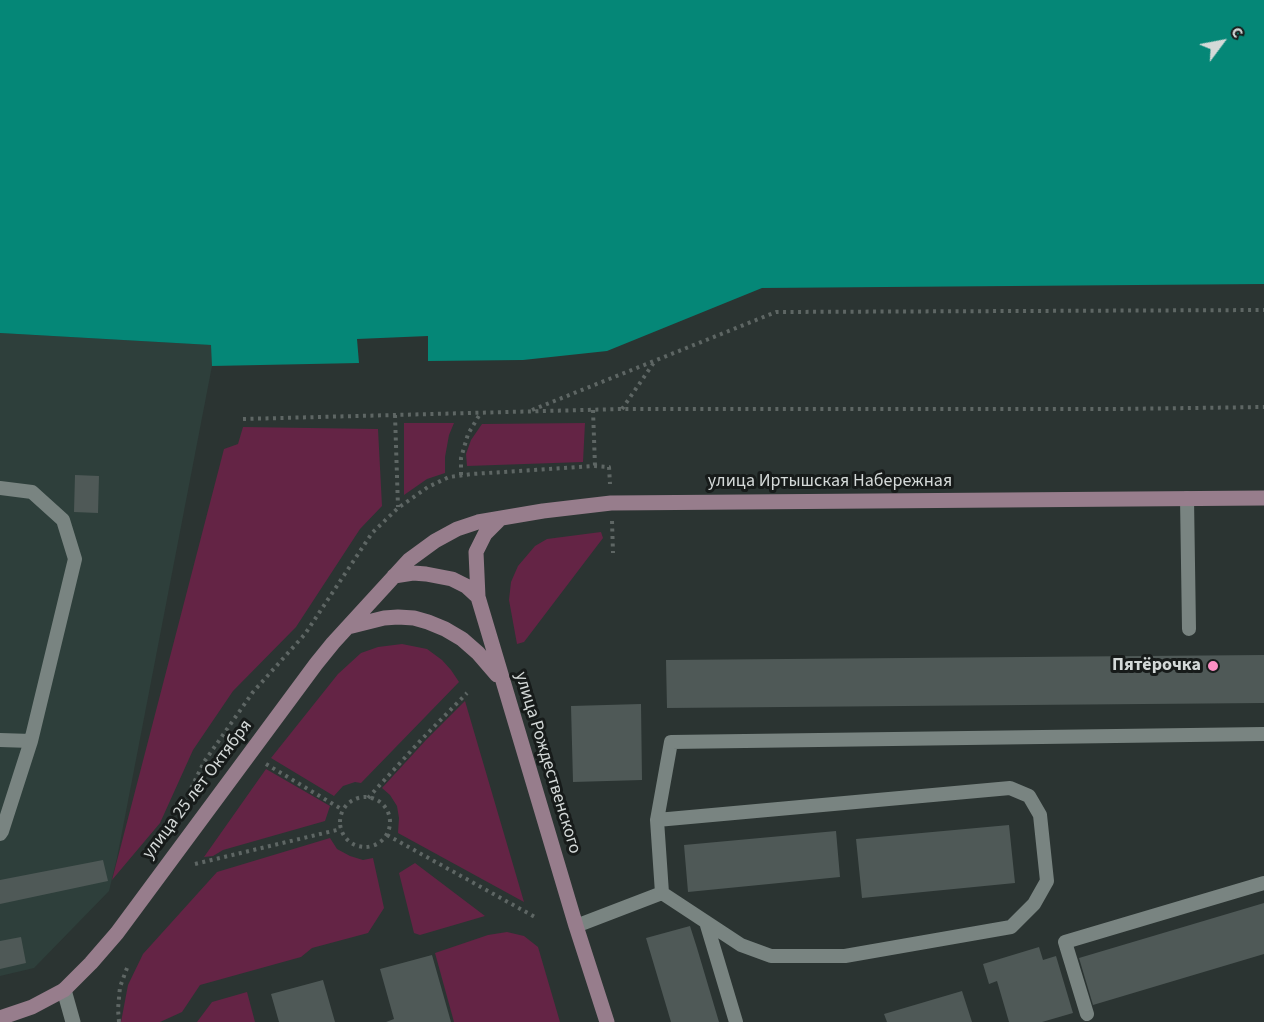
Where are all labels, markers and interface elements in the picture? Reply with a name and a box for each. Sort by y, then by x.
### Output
north arrow [1192,12,1252,72]
text: С [1225,23,1249,42]
street label: улица Иртышская Набережная [708,471,952,493]
place label: Пятёрочка [1112,655,1201,677]
marker: Пятёрочка [1206,659,1220,673]
street label: улица Рождественского [509,670,585,856]
street label: улица 25 лет Октября [139,716,257,864]

